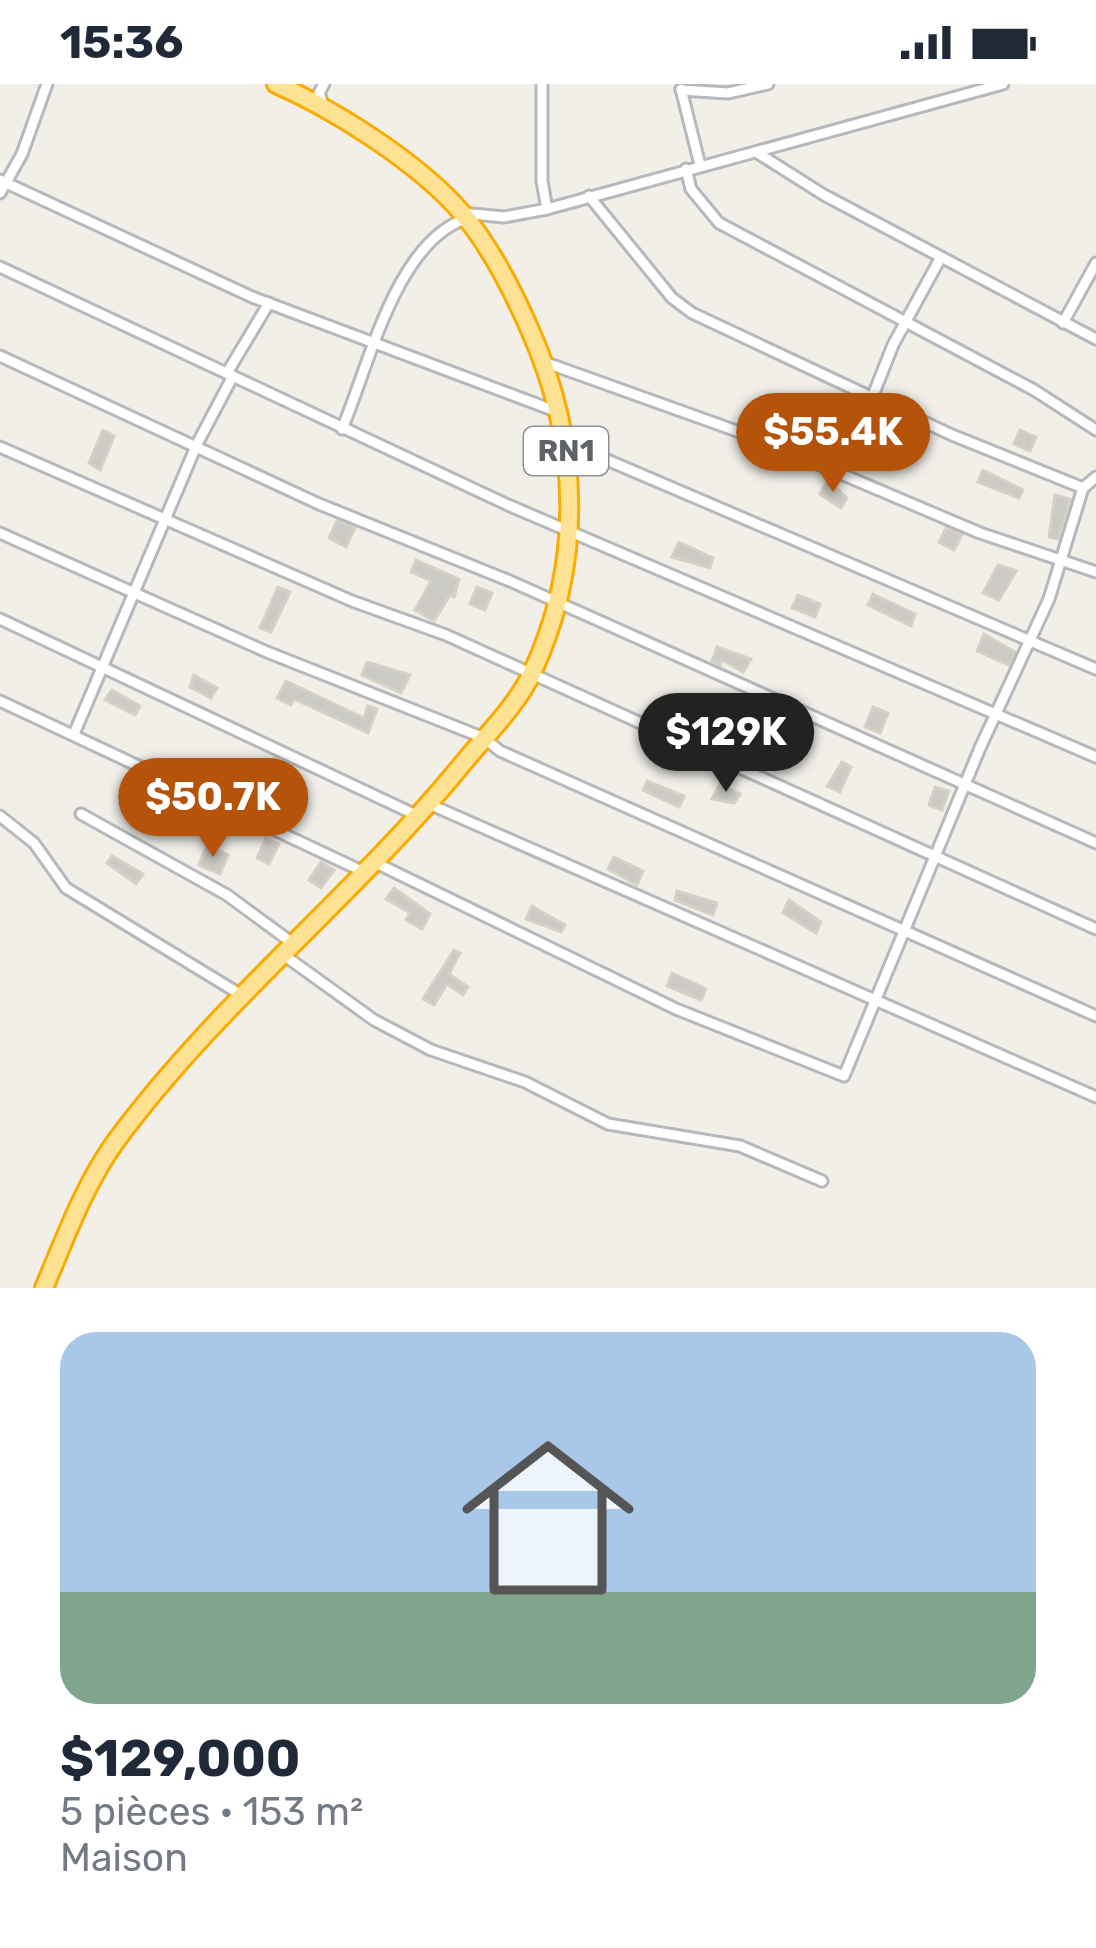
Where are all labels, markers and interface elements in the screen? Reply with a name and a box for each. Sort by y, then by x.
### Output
text: 15:36 [60,16,184,69]
pin: $55.4K [735,393,931,495]
text: $55.4K [763,409,903,455]
road number: RN1 [524,427,608,475]
pin: $129K [642,693,810,795]
text: $129K [665,709,787,755]
pin: $50.7K [115,758,311,860]
text: $50.7K [145,774,281,820]
icon: home [440,1410,656,1626]
text: $129,000 [60,1728,301,1789]
text: 5 pièces · 153 m² [60,1789,363,1835]
text: Maison [60,1835,188,1881]

